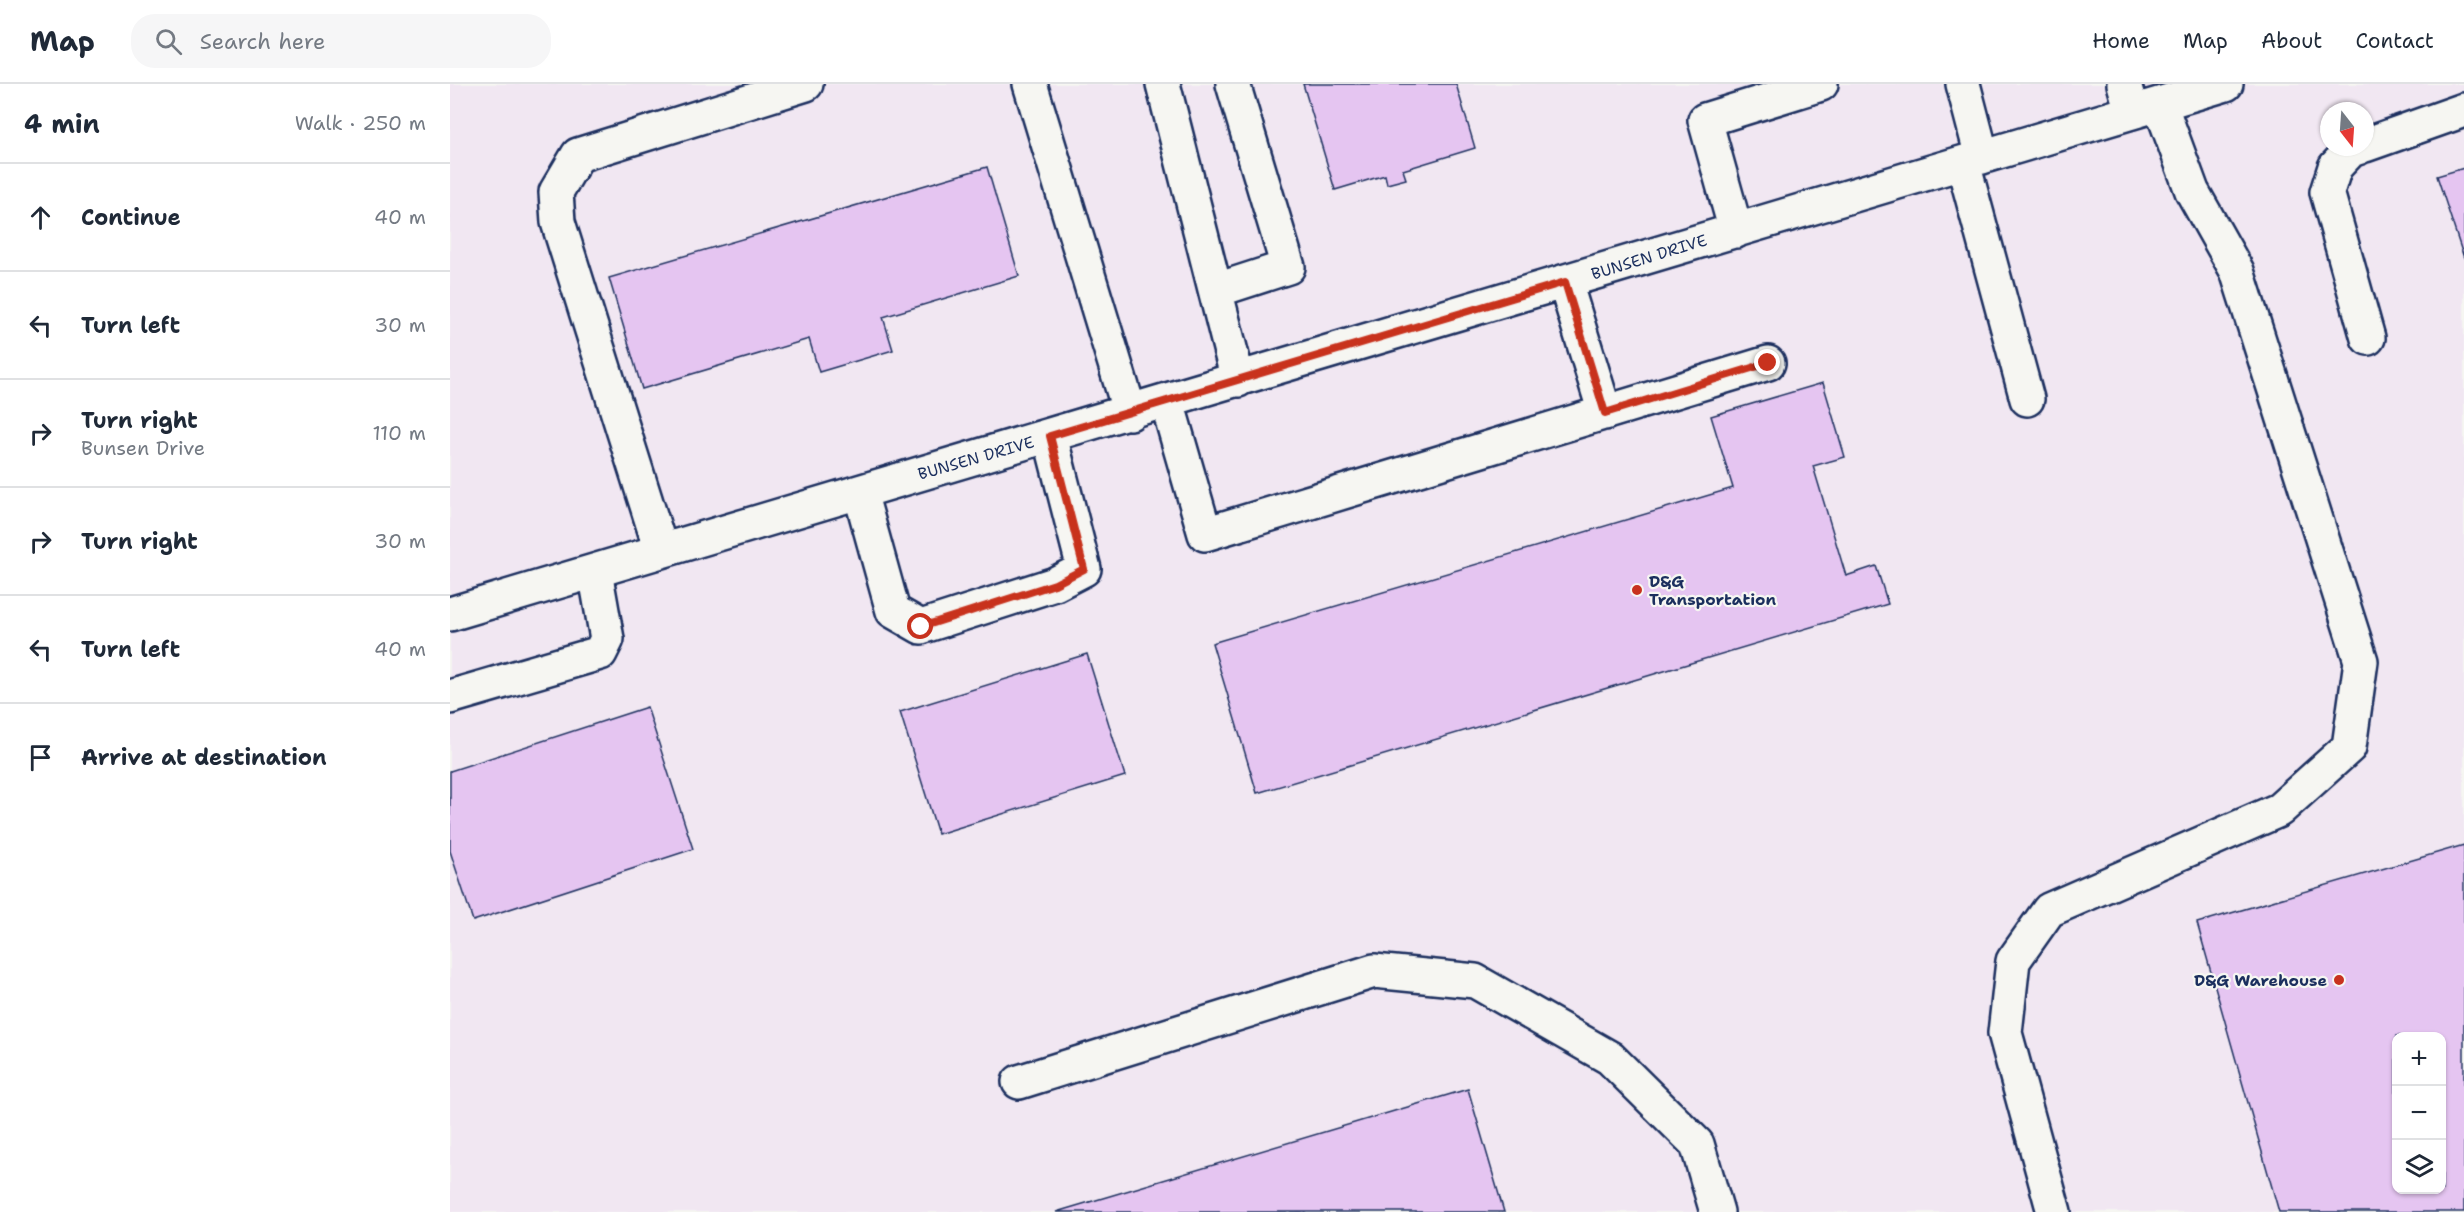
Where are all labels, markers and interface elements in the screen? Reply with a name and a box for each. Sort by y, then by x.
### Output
search box [131,14,551,68]
text: Map [30,22,95,60]
icon: search [152,25,185,58]
text: Search here [200,27,325,56]
text: Home [2092,27,2150,55]
text: Map [2183,27,2228,55]
text: About [2261,27,2322,55]
text: Contact [2355,27,2434,55]
north arrow [2320,102,2374,156]
text: 4 min [24,106,100,141]
text: Walk · 250 m [295,110,426,136]
icon: ahead [24,201,57,234]
text: Continue [81,203,181,232]
text: 40 m [374,204,426,230]
street label: BUNSEN DRIVE [1589,229,1709,285]
icon: left [24,309,57,342]
text: Turn left [81,311,180,340]
text: 30 m [374,312,426,338]
route end [1754,349,1780,375]
text: Turn right [81,406,198,435]
icon: right [24,417,57,450]
text: 110 m [372,420,426,446]
street label: BUNSEN DRIVE [915,431,1037,485]
text: Bunsen Drive [81,435,205,461]
icon: right [24,525,57,558]
text: Turn right [81,527,198,556]
text: 30 m [374,528,426,554]
place label: D&G Transportation [1649,571,1776,610]
marker: D&G Transportation [1630,583,1644,597]
route start [907,613,933,639]
icon: left [24,633,57,666]
text: Turn left [81,635,180,664]
text: 40 m [374,636,426,662]
icon: arrive [24,741,57,774]
text: Arrive at destination [81,743,327,772]
place label: D&G Warehouse [2194,970,2327,991]
marker: D&G Warehouse [2332,973,2346,987]
map controls [2392,1032,2446,1194]
button: + [2392,1032,2446,1086]
button: − [2392,1086,2446,1140]
button: layers [2392,1140,2446,1194]

